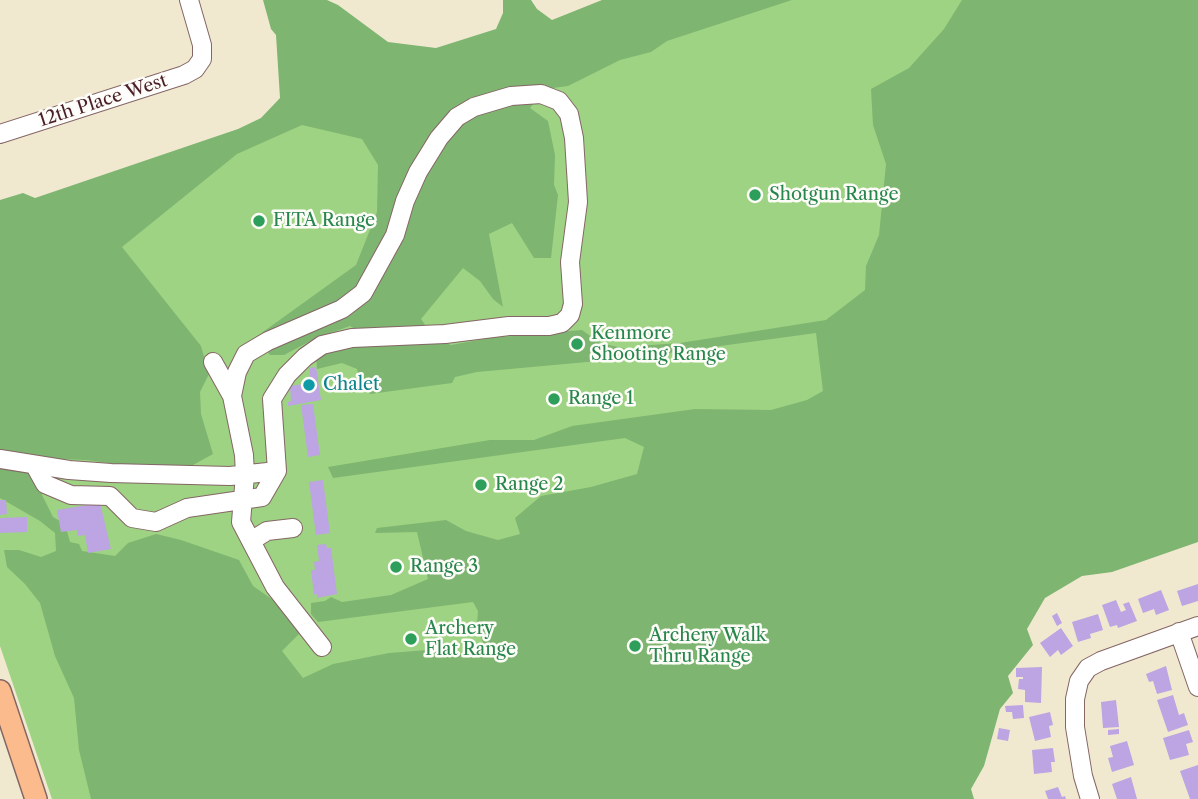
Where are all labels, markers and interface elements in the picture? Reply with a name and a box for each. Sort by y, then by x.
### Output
street label: 12th Place West [36,70,170,132]
place label: Shotgun Range [769,184,899,206]
marker: Shotgun Range [747,187,763,203]
place label: FITA Range [273,210,375,232]
marker: FITA Range [251,213,267,229]
place label: Kenmore Shooting Range [591,323,726,366]
marker: Kenmore Shooting Range [569,336,585,352]
place label: Chalet [323,374,379,396]
marker: Chalet [301,377,317,393]
place label: Range 1 [568,388,634,410]
marker: Range 1 [546,391,562,407]
place label: Range 2 [495,474,564,496]
marker: Range 2 [473,477,489,493]
place label: Range 3 [410,556,478,578]
marker: Range 3 [388,559,404,575]
place label: Archery Flat Range [425,618,516,660]
place label: Archery Walk Thru Range [649,625,766,668]
marker: Archery Flat Range [403,631,419,647]
marker: Archery Walk Thru Range [627,638,643,654]

